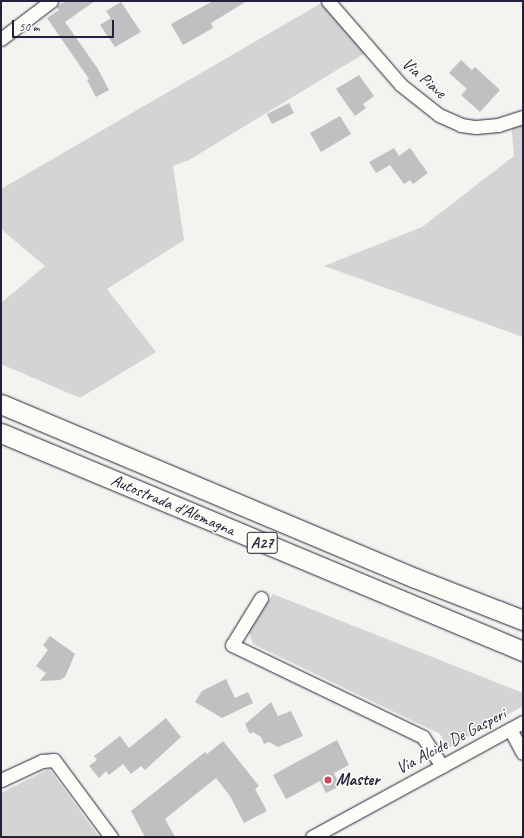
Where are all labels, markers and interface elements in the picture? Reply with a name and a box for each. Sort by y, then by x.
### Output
scale bar [14,12,116,38]
text: 50 m [19,19,39,35]
street label: Via Piave [398,53,450,103]
street label: Autostrada d'Alemagna [108,470,238,540]
road number: A27 [246,529,278,557]
street label: Via Alcide De Gasperi [392,703,510,779]
place label: Master [336,770,379,790]
marker: Master [323,775,333,785]

